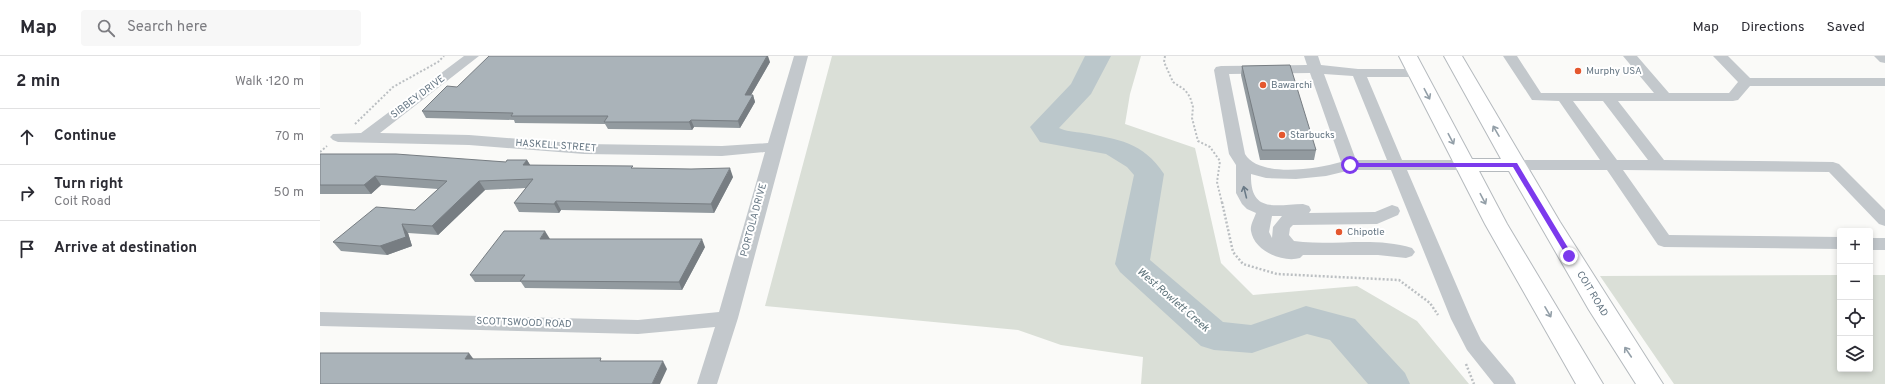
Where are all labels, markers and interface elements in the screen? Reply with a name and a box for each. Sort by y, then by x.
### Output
search box [81,10,361,46]
text: Map [20,16,57,40]
icon: search [95,17,117,39]
text: Search here [127,18,207,37]
text: Map [1693,19,1719,36]
text: Directions [1741,19,1805,36]
text: Saved [1827,19,1865,36]
place label: Murphy USA [1586,65,1642,78]
marker: Murphy USA [1573,66,1583,76]
text: 2 min [16,71,60,93]
street label: SIBBEY DRIVE [388,72,448,122]
text: Walk · 120 m [235,74,304,90]
place label: Bawarchi [1271,79,1312,92]
marker: Bawarchi [1258,80,1268,90]
one-way arrow [1424,87,1431,99]
one-way arrow [1491,125,1499,137]
icon: ahead [16,126,38,148]
text: Continue [54,127,116,146]
text: 70 m [275,129,304,145]
place label: Starbucks [1290,129,1335,142]
marker: Starbucks [1277,130,1287,140]
one-way arrow [1448,133,1455,145]
street label: HASKELL STREET [515,137,597,155]
route start [1341,156,1359,174]
text: Turn right [54,175,123,194]
icon: right [16,182,38,204]
street label: PORTOLA DRIVE [738,182,770,258]
text: 50 m [274,185,304,201]
one-way arrow [1241,186,1249,199]
one-way arrow [1480,193,1487,205]
text: Coit Road [54,194,111,210]
place label: Chipotle [1347,226,1385,239]
marker: Chipotle [1334,227,1344,237]
map controls [1837,228,1873,372]
button: + [1837,228,1873,264]
icon: arrive [16,238,38,260]
text: Arrive at destination [54,239,197,258]
route end [1560,247,1578,265]
button: − [1837,264,1873,300]
water label: West Rowlett Creek [1134,265,1212,336]
street label: COIT ROAD [1573,269,1611,319]
button: locate [1837,300,1873,336]
one-way arrow [1544,306,1552,318]
street label: SCOTTSWOOD ROAD [476,315,572,331]
button: layers [1837,336,1873,372]
one-way arrow [1624,346,1632,358]

